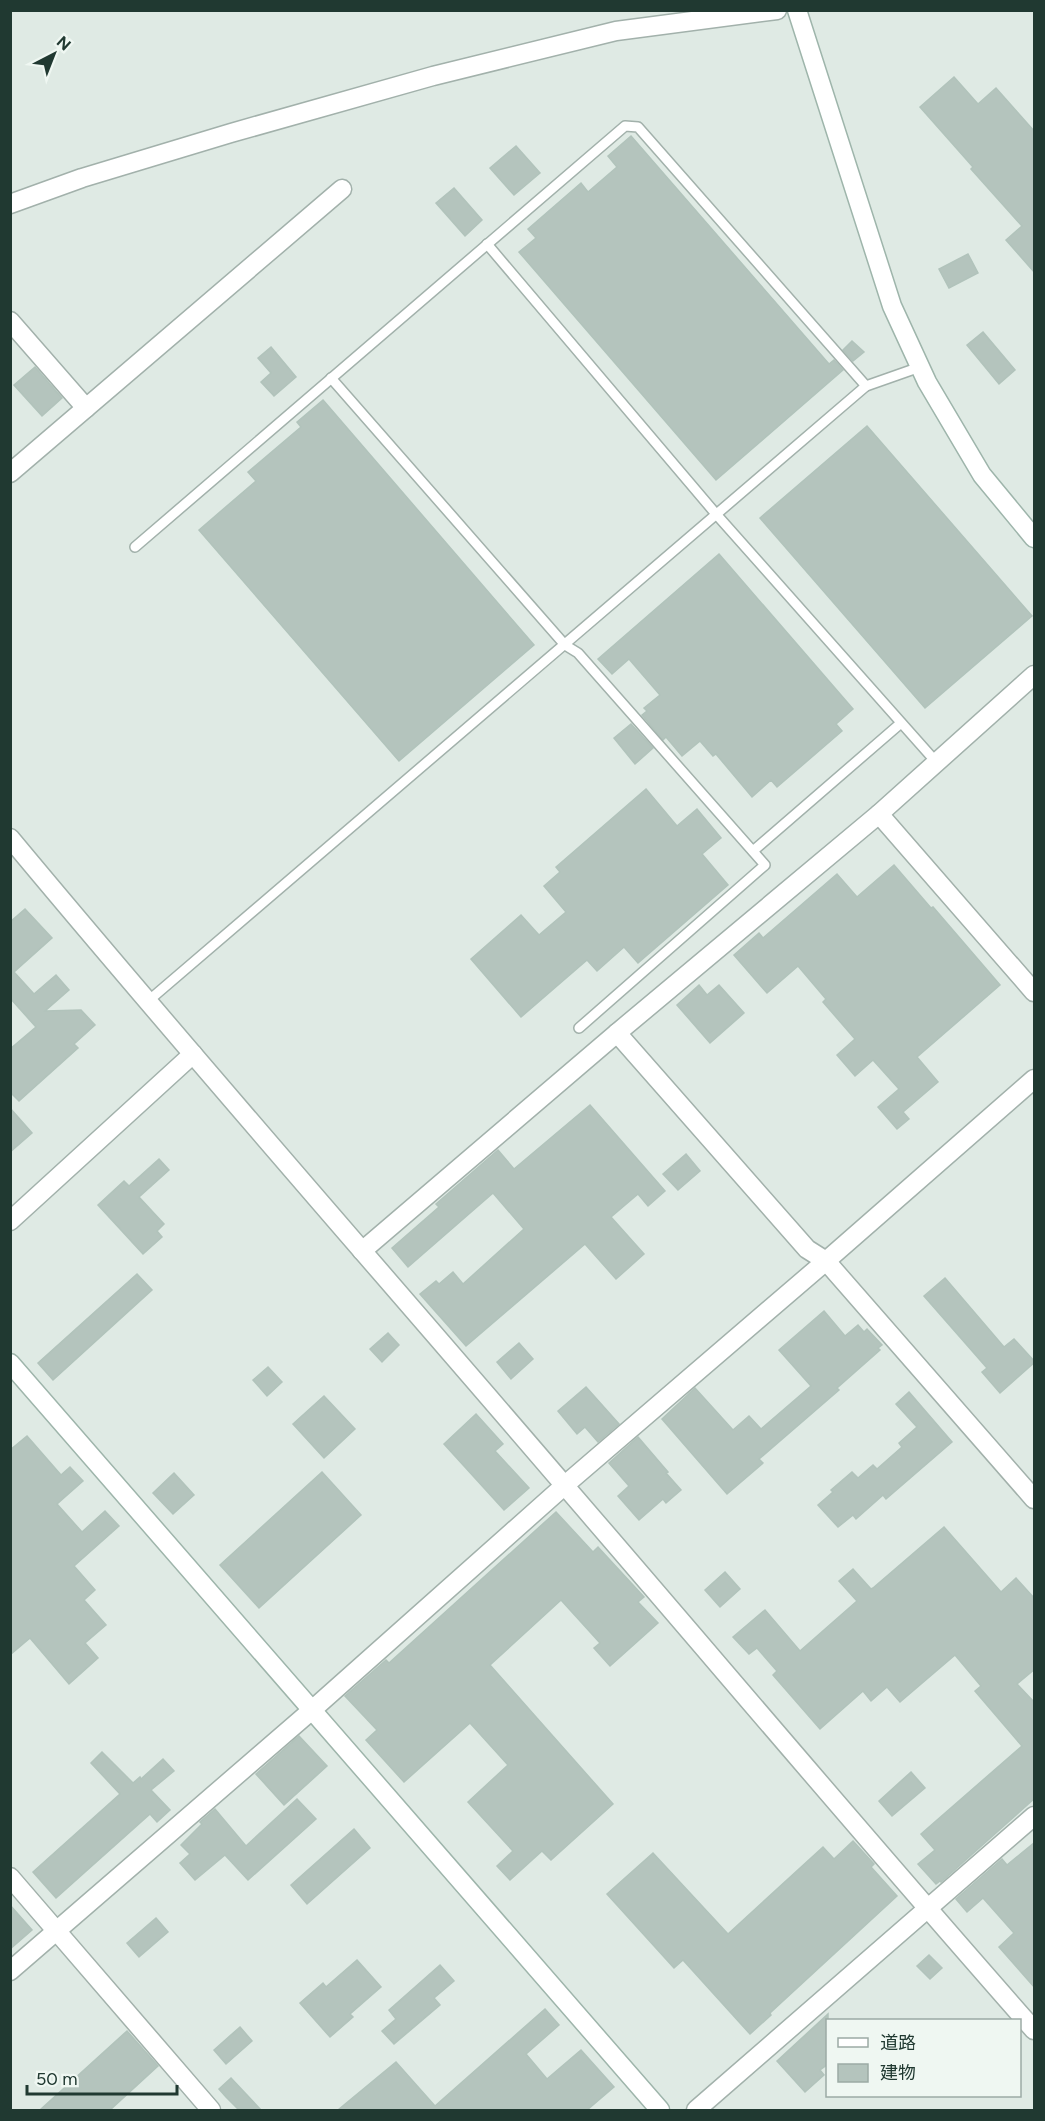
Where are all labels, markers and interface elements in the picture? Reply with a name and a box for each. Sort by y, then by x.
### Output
north arrow [24,24,84,84]
text: N [53,32,75,54]
legend [826,2019,1021,2097]
text: 道路 [880,2032,916,2054]
scale bar [27,2058,177,2096]
text: 建物 [880,2062,916,2084]
text: 50 m [36,2068,78,2090]

